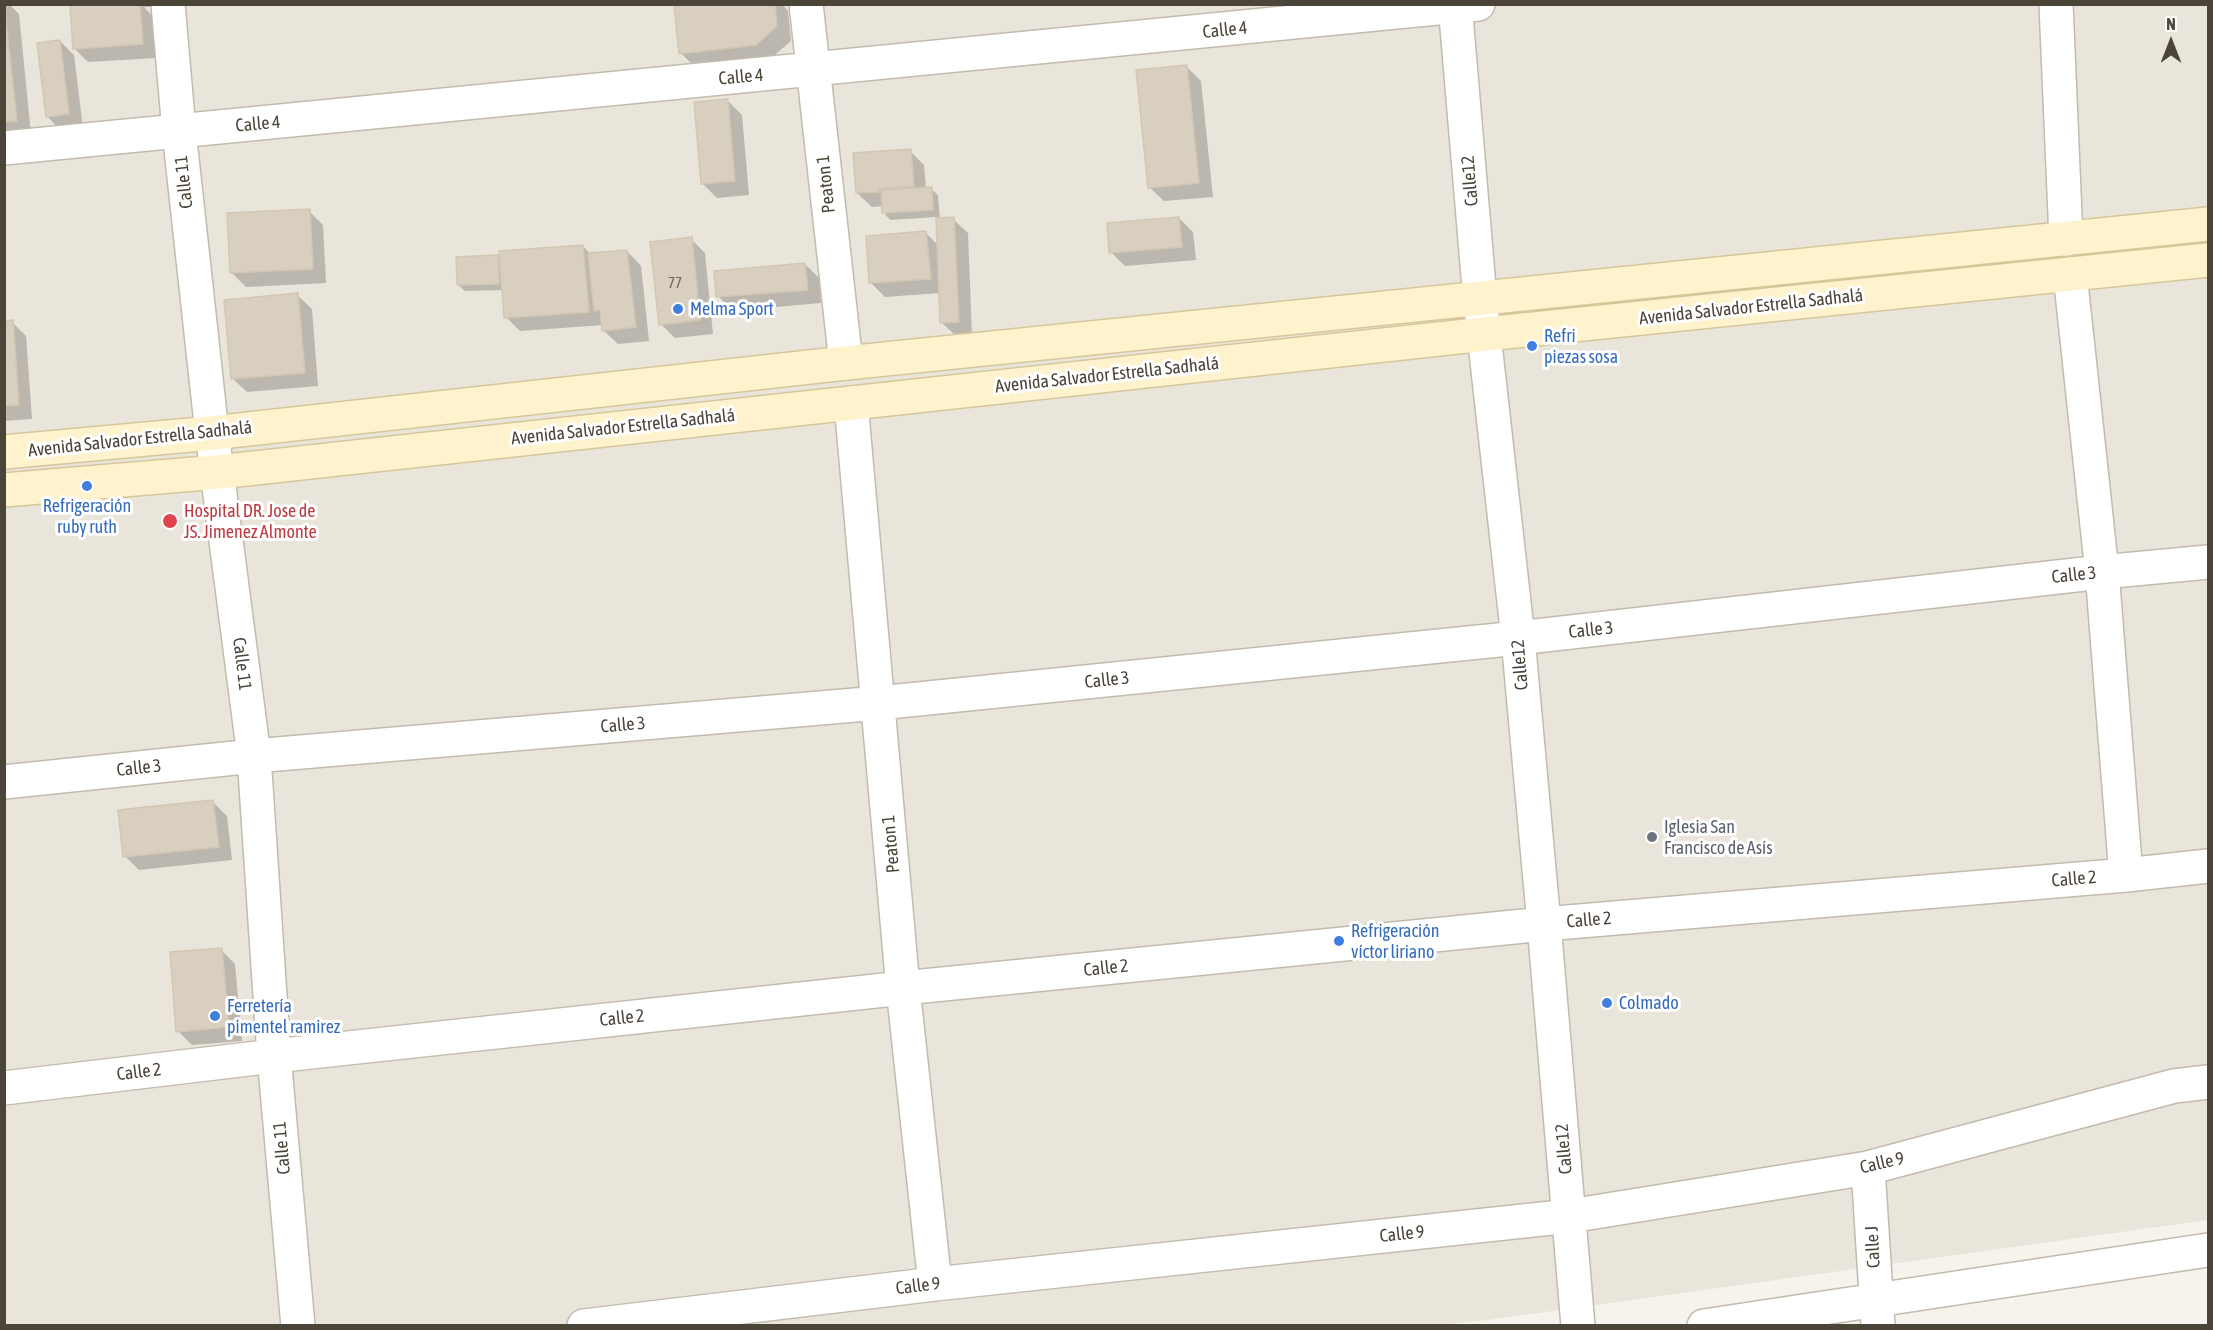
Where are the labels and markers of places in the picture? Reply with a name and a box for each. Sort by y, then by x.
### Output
place label: Melma Sport [690,298,774,320]
marker: Melma Sport [671,302,685,316]
place label: Refri piezas sosa [1544,325,1618,368]
marker: Refri piezas sosa [1525,339,1539,353]
marker: Refrigeración ruby ruth [80,479,94,493]
place label: Refrigeración ruby ruth [43,495,131,538]
place label: Hospital DR. Jose de JS. Jimenez Almonte [184,500,317,542]
marker: Hospital DR. Jose de JS. Jimenez Almonte [161,512,179,530]
place label: Iglesia San Francisco de Asís [1664,816,1773,858]
marker: Iglesia San Francisco de Asís [1645,830,1659,844]
place label: Refrigeración víctor liriano [1351,920,1439,962]
marker: Refrigeración víctor liriano [1332,934,1346,948]
place label: Colmado [1619,992,1679,1014]
place label: Ferretería pimentel ramirez [227,995,340,1038]
marker: Colmado [1600,996,1614,1010]
marker: Ferretería pimentel ramirez [208,1009,222,1023]

